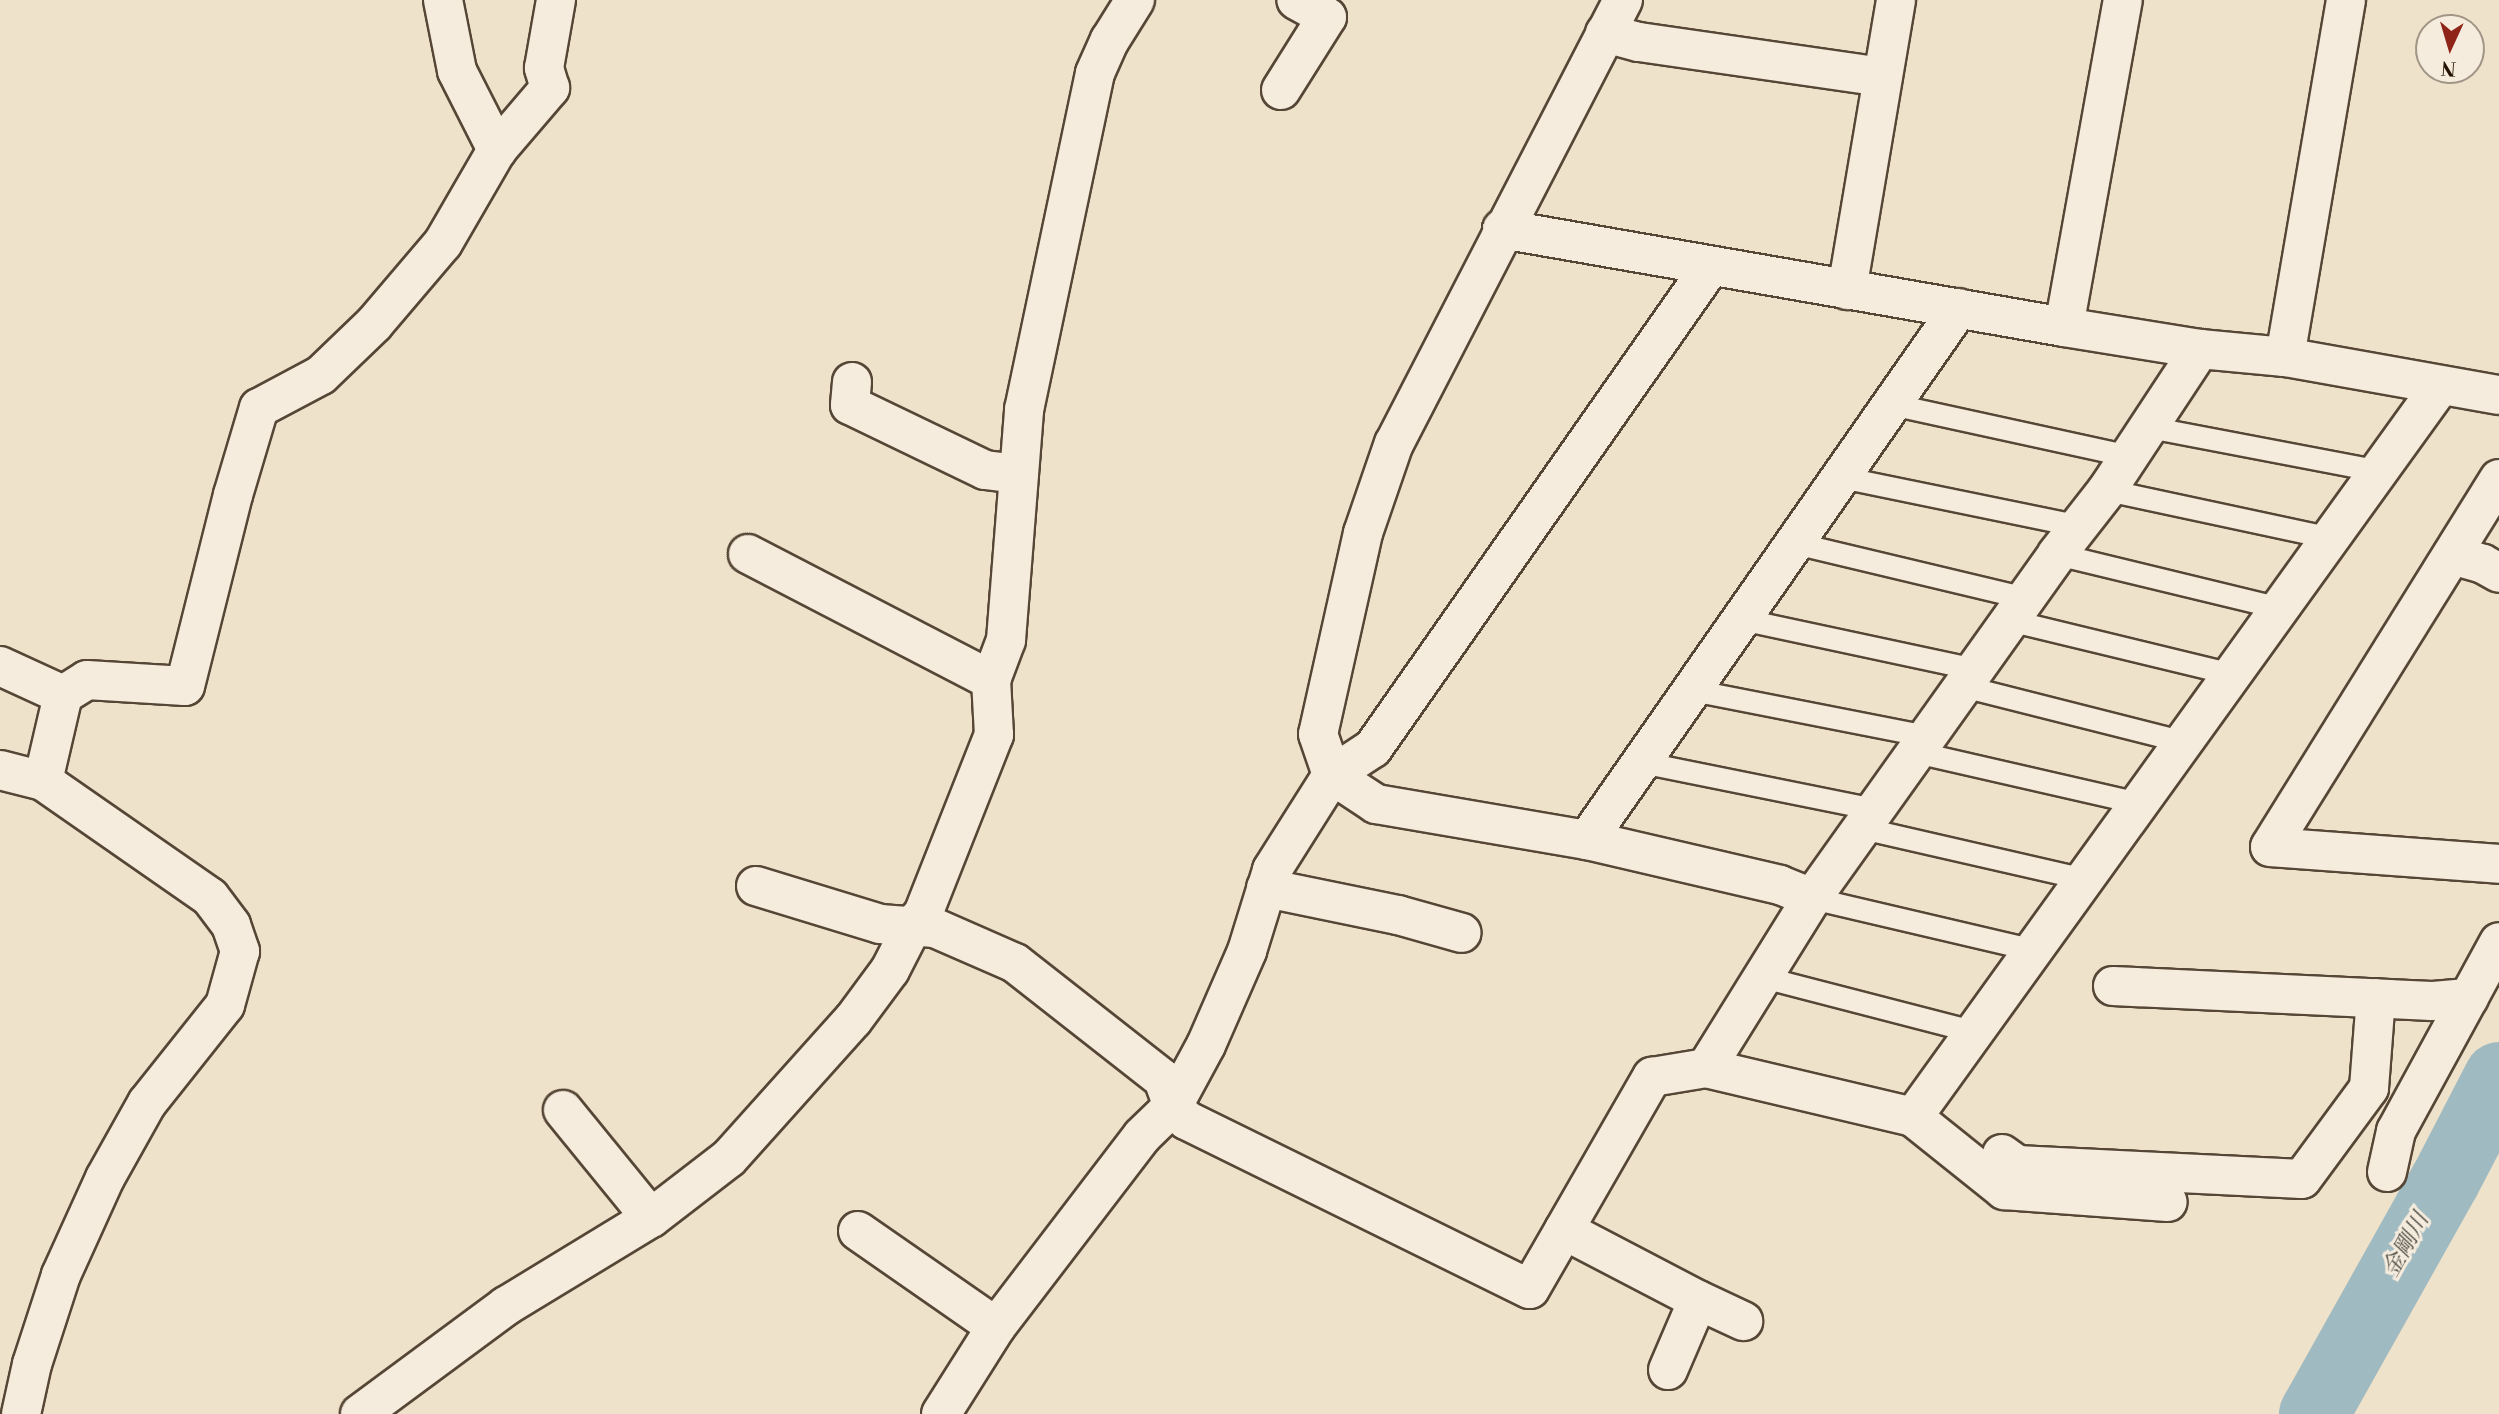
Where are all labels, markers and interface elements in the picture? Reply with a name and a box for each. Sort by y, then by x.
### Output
north arrow [2415,14,2485,84]
text: N [2440,55,2457,80]
water label: 金剛川 [2377,1208,2435,1282]

